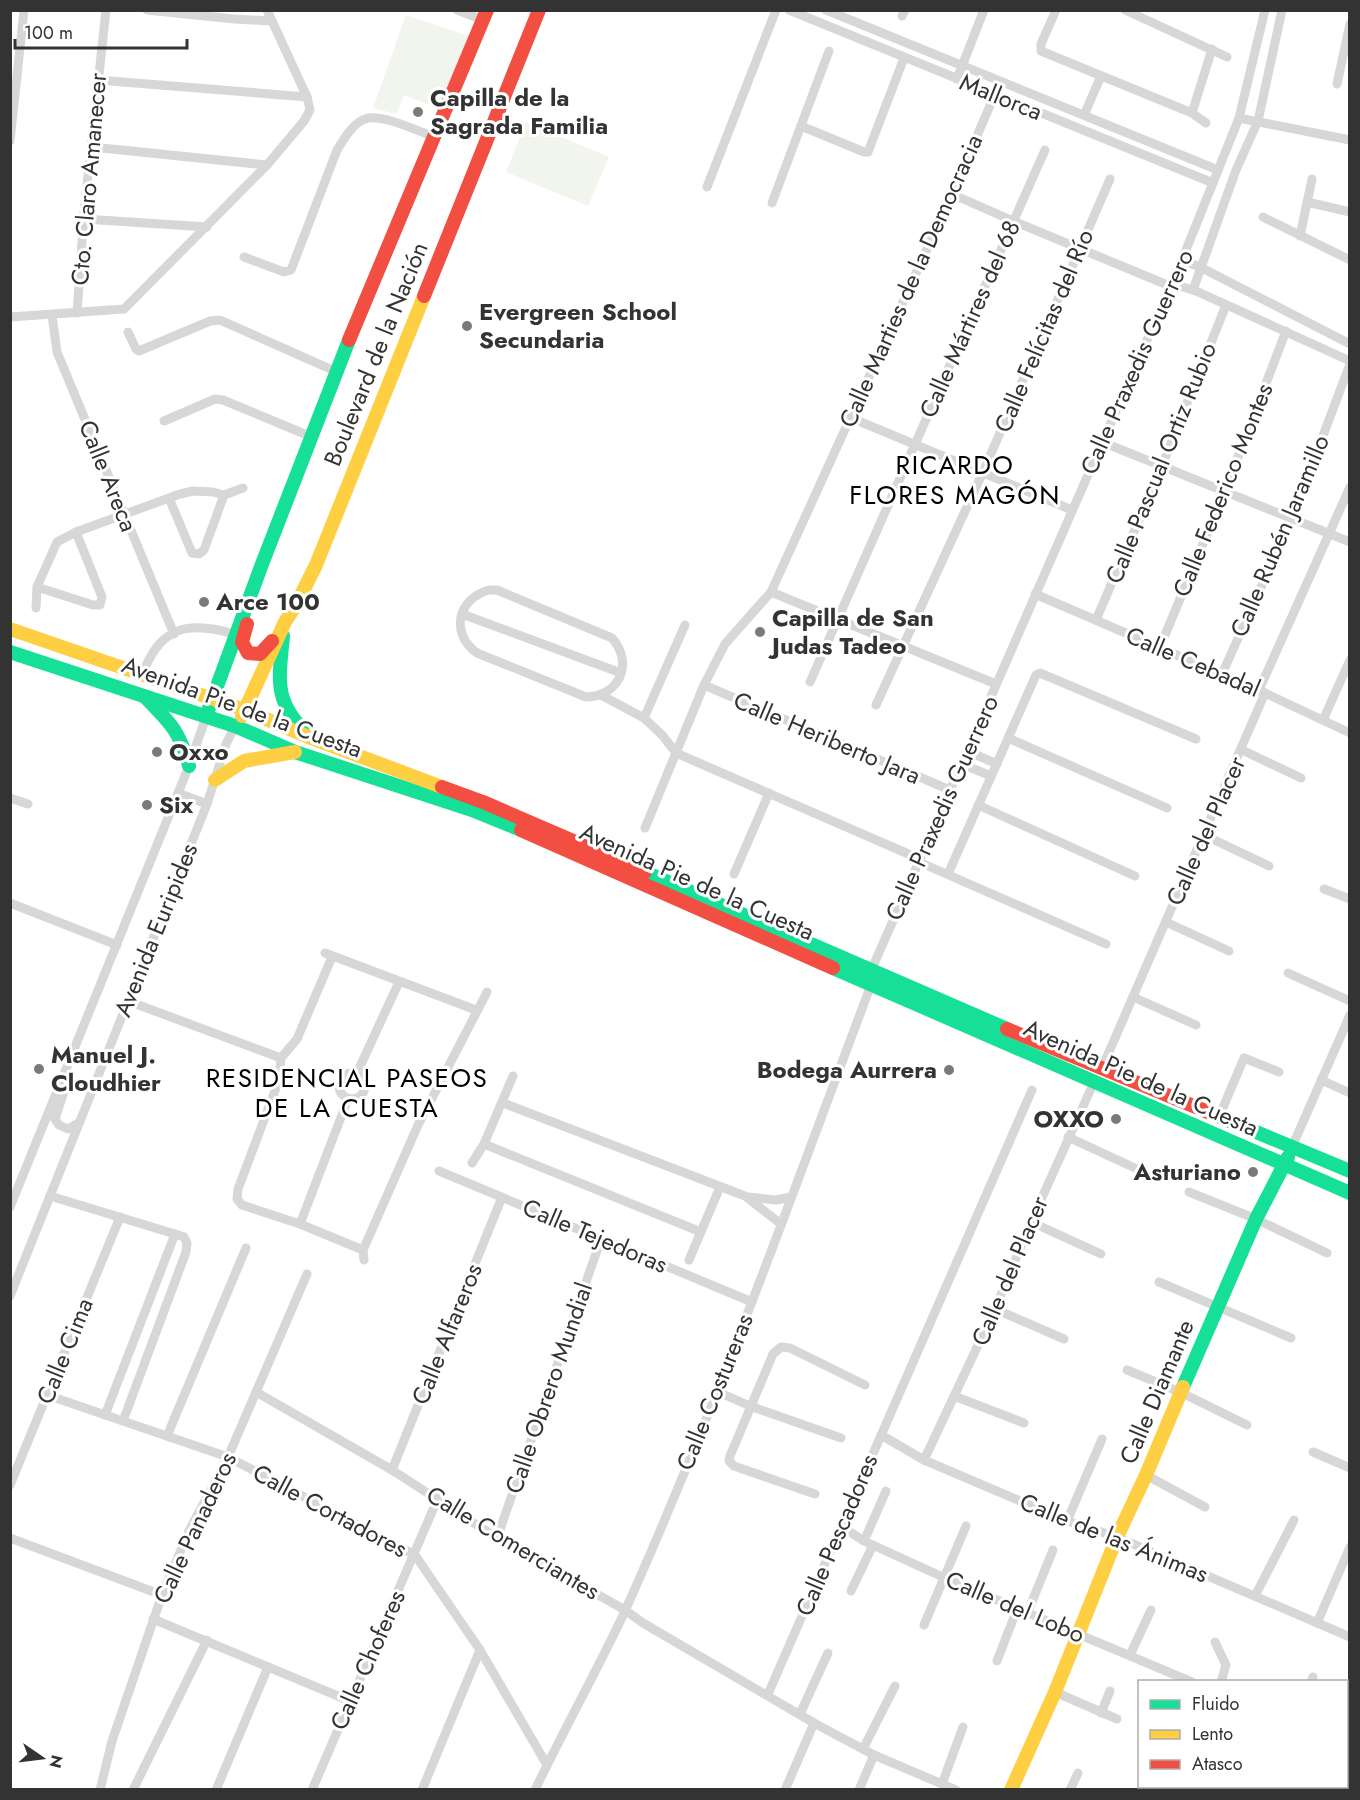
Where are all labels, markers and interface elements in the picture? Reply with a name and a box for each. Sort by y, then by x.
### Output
scale bar [15,12,188,50]
text: 100 m [24,20,73,46]
street label: Mallorca [955,64,1048,129]
street label: Cto. Claro Amanecer [62,70,115,287]
place label: Capilla de la Sagrada Familia [430,80,608,143]
marker: Capilla de la Sagrada Familia [411,105,425,119]
street label: Calle Marties de la Democracia [830,129,991,433]
street label: Calle Mártires del 68 [910,215,1029,423]
street label: Calle Felícitas del Río [985,224,1102,438]
street label: Boulevard de la Nación [315,237,437,471]
street label: Calle Praxedis Guerrero [1071,244,1202,480]
place label: Evergreen School Secundaria [479,294,677,357]
marker: Evergreen School Secundaria [460,319,474,333]
street label: Calle Pascual Ortiz Rubio [1096,337,1225,589]
street label: Calle Federico Montes [1164,378,1281,602]
street label: Calle Areca [70,415,147,537]
street label: Calle Rubén Jaramillo [1221,429,1338,642]
district label: RICARDO FLORES MAGÓN [849,446,1061,514]
place label: Arce 100 [215,584,320,619]
marker: Arce 100 [197,595,211,609]
place label: Capilla de San Judas Tadeo [768,600,934,663]
street label: Calle Cebadal [1120,617,1266,706]
marker: Capilla de San Judas Tadeo [753,625,767,639]
street label: Avenida Pie de la Cuesta [117,647,367,766]
street label: Calle Heriberto Jara [728,682,926,793]
street label: Calle Praxedis Guerrero [876,690,1007,926]
place label: Oxxo [169,734,229,769]
marker: Oxxo [150,745,164,759]
street label: Calle del Placer [1157,750,1254,911]
place label: Six [159,787,194,822]
marker: Six [140,798,154,812]
street label: Avenida Pie de la Cuesta [574,814,820,949]
street label: Avenida Euripides [105,838,206,1022]
street label: Avenida Pie de la Cuesta [1018,1010,1264,1145]
place label: Manuel J. Cloudhier [51,1037,161,1100]
place label: Bodega Aurrera [757,1052,937,1087]
district label: RESIDENCIAL PASEOS DE LA CUESTA [206,1059,488,1127]
marker: Manuel J. Cloudhier [32,1062,46,1076]
marker: Bodega Aurrera [942,1063,956,1077]
place label: OXXO [1034,1101,1104,1136]
marker: OXXO [1109,1112,1123,1126]
place label: Asturiano [1133,1154,1241,1189]
marker: Asturiano [1246,1165,1260,1179]
street label: Calle Tejedoras [517,1189,673,1282]
street label: Calle del Placer [962,1190,1057,1351]
street label: Calle Alfareros [402,1258,491,1410]
street label: Calle Obrero Mundial [496,1278,601,1498]
street label: Calle Cima [27,1293,102,1409]
street label: Calle Costureras [667,1308,762,1475]
street label: Calle Diamante [1110,1314,1203,1469]
street label: Calle Panaderos [144,1446,245,1609]
street label: Calle Pescadores [787,1448,886,1621]
street label: Calle Cortadores [247,1455,414,1566]
street label: Calle Comerciantes [420,1477,607,1608]
street label: Calle de las Ánimas [1015,1484,1214,1591]
street label: Calle del Lobo [940,1562,1090,1652]
street label: Calle Choferes [321,1584,414,1735]
legend [1138,1680,1348,1788]
text: Fluido [1192,1691,1240,1717]
text: Lento [1192,1721,1233,1747]
north arrow [12,1728,72,1788]
text: Atasco [1192,1751,1243,1777]
text: N [43,1753,69,1770]

